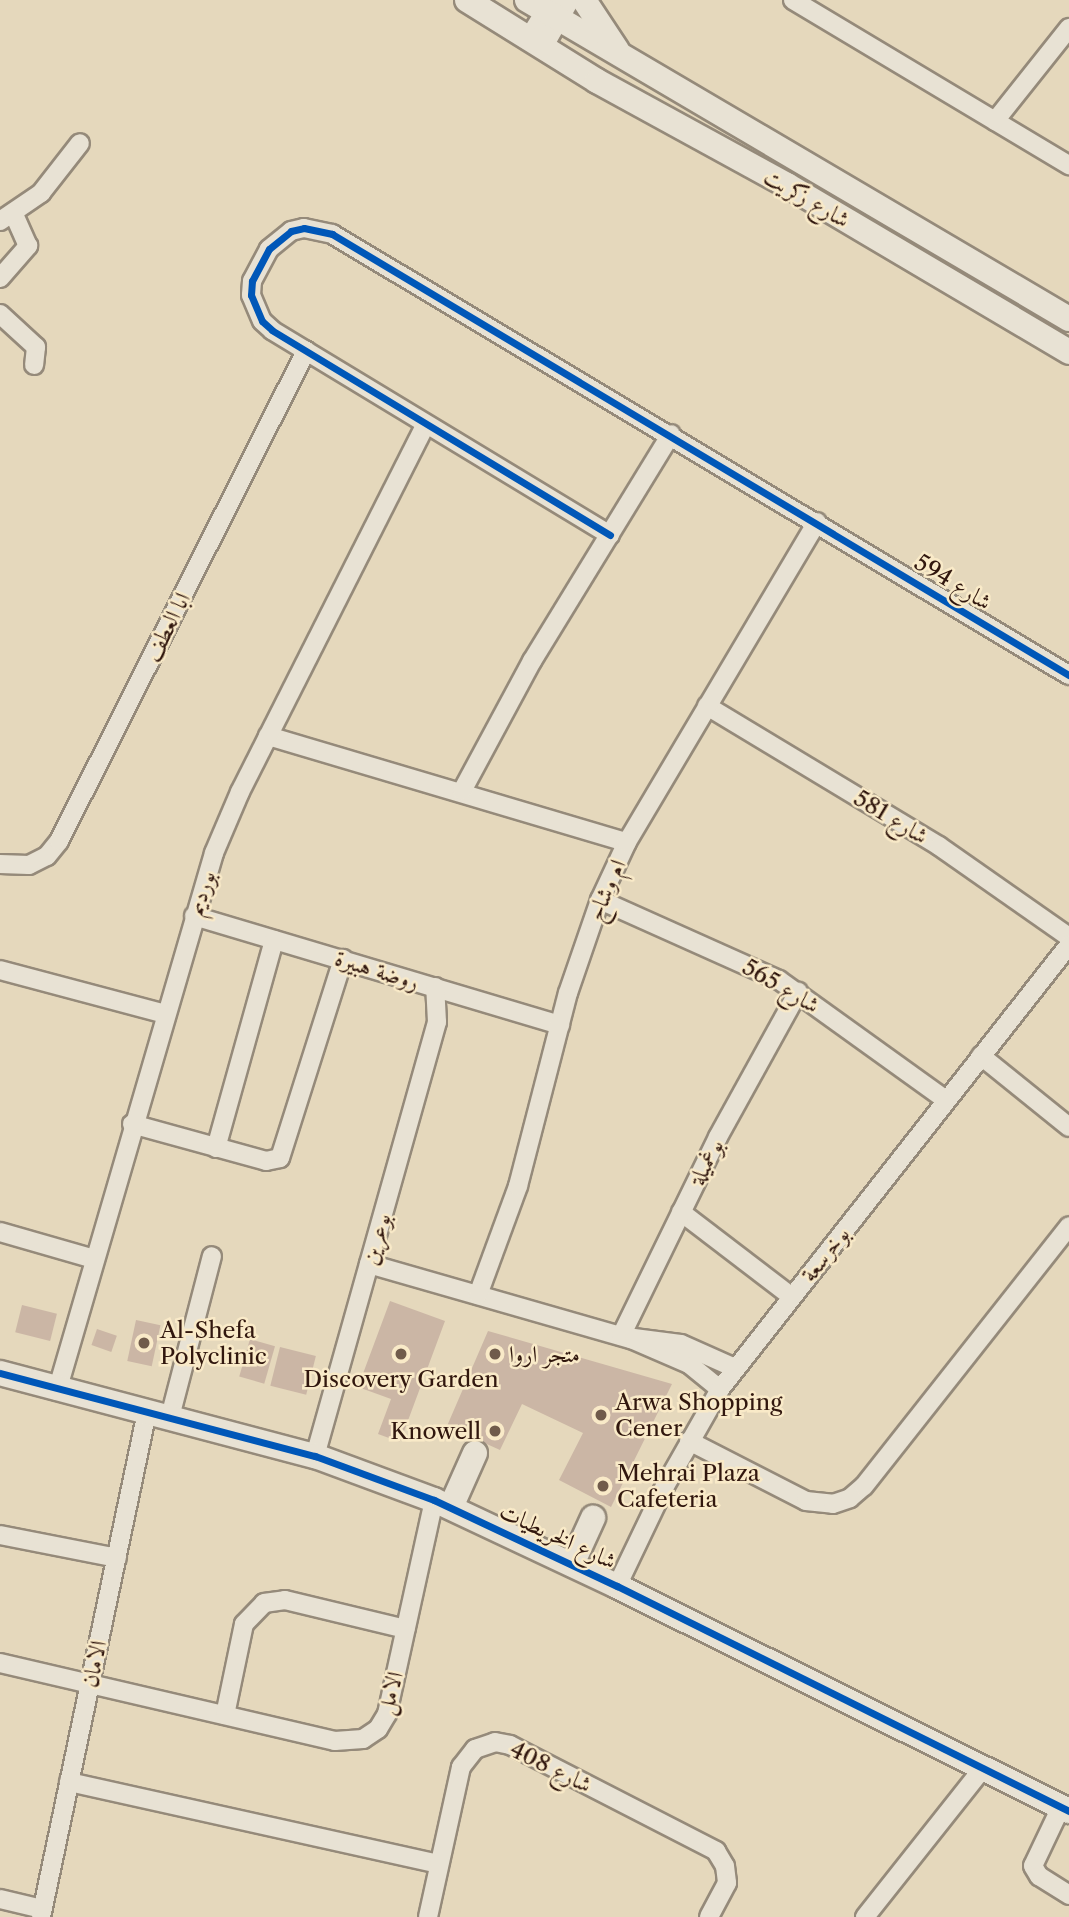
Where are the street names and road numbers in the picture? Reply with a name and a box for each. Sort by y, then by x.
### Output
street label: شارع زكريت [759,162,855,234]
street label: شارع 594 [909,548,997,616]
street label: ابا العطف [138,588,196,666]
street label: شارع 581 [849,784,933,850]
street label: ام وشاح [580,855,632,925]
street label: بورديم [181,867,221,919]
street label: روضة هبيرة [332,944,422,996]
street label: شارع 565 [738,953,824,1019]
street label: بوغميلة [683,1134,729,1190]
street label: بوعرين [356,1210,396,1268]
street label: بوخرسعة [795,1221,855,1287]
street label: شارع الخريطيات [495,1497,621,1575]
street label: الامان [76,1638,112,1690]
street label: الامل [371,1668,409,1718]
street label: شارع 408 [506,1735,596,1799]

